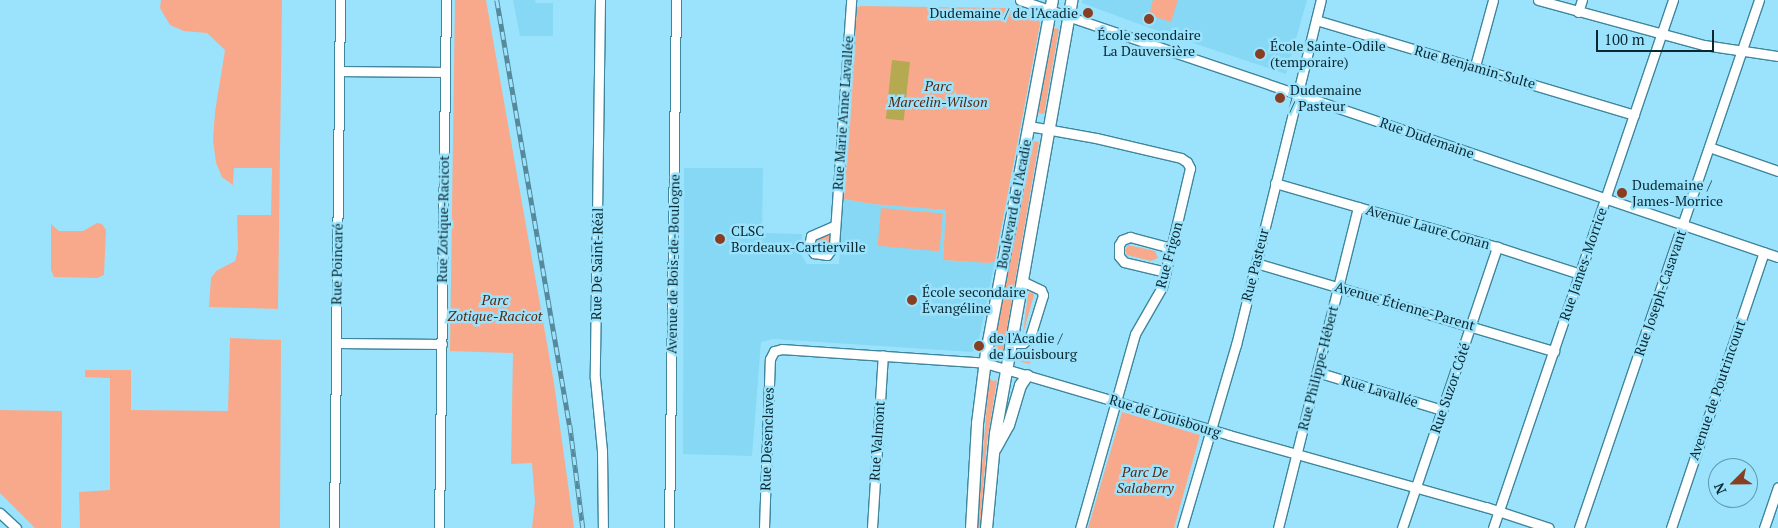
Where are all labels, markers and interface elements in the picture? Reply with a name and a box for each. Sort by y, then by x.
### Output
place label: Dudemaine / de l'Acadie [929,5,1078,21]
marker: Dudemaine / de l'Acadie [1082,7,1094,19]
marker: École secondaire La Dauversière [1143,13,1155,25]
scale bar [1598,20,1716,52]
place label: École secondaire La Dauversière [1097,27,1201,59]
text: 100 m [1604,29,1645,49]
street label: Rue Marie Anne Lavallée [829,35,857,191]
place label: École Sainte-Odile (temporaire) [1270,38,1386,70]
street label: Rue Benjamin-Sulte [1413,42,1537,92]
marker: École Sainte-Odile (temporaire) [1254,48,1266,60]
park label: Parc Marcelin-Wilson [888,78,988,110]
place label: Dudemaine / Pasteur [1290,82,1361,114]
marker: Dudemaine / Pasteur [1274,92,1286,104]
street label: Rue Dudemaine [1378,114,1476,162]
street label: Boulevard de l'Acadie [993,138,1035,270]
street label: Rue Zotique-Racicot [433,155,453,283]
street label: Avenue de Bois-de-Boulogne [663,174,683,354]
place label: Dudemaine / James-Morrice [1632,177,1723,210]
marker: Dudemaine / James-Morrice [1616,187,1628,199]
street label: Avenue Laure Conan [1364,201,1492,253]
street label: Rue James-Morrice [1556,205,1610,323]
street label: Rue De Saint-Réal [588,208,606,320]
street label: Rue Frigon [1152,220,1186,290]
street label: Rue Poincaré [328,223,346,305]
place label: CLSC Bordeaux-Cartierville [731,223,866,256]
street label: Rue Pasteur [1238,227,1272,303]
street label: Rue Joseph-Casavant [1631,228,1689,358]
marker: CLSC Bordeaux-Cartierville [713,232,727,246]
street label: Avenue Étienne-Parent [1333,278,1477,334]
place label: École secondaire Évangéline [922,284,1026,316]
park label: Parc Zotique-Racicot [447,292,543,324]
marker: École secondaire Évangéline [906,294,918,306]
street label: Rue Philippe-Hébert [1294,304,1342,432]
street label: Avenue de Poutrincourt [1685,318,1749,462]
place label: de l'Acadie / de Louisbourg [989,330,1077,362]
marker: de l'Acadie / de Louisbourg [973,340,985,352]
street label: Rue Suzor Côté [1427,341,1473,435]
street label: Rue Lavallée [1340,371,1420,411]
street label: Rue Desenclaves [757,387,777,491]
street label: Rue de Louisbourg [1107,391,1223,441]
street label: Rue Valmont [866,400,888,482]
north arrow [1708,458,1758,508]
park label: Parc De Salaberry [1116,464,1174,497]
text: N [1709,480,1730,497]

